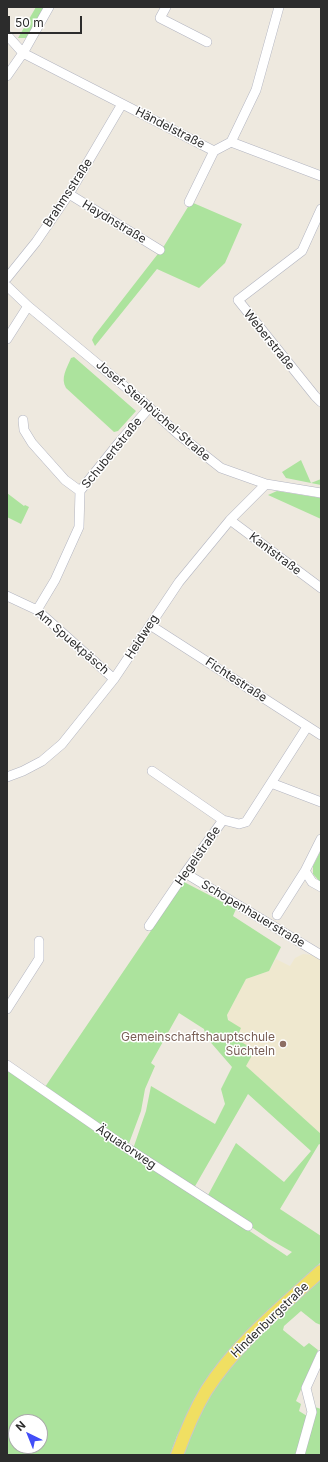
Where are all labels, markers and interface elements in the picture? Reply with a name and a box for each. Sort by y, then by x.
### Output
scale bar [10,8,84,34]
text: 50 m [15,15,44,30]
street label: Händelstraße [133,104,207,152]
street label: Brahmsstraße [40,156,96,230]
street label: Haydnstraße [79,197,149,247]
street label: Weberstraße [240,307,298,373]
street label: Josef-Steinbüchel-Straße [93,357,213,465]
street label: Schubertstraße [79,414,145,492]
street label: Kantstraße [246,530,304,578]
street label: Am Spuekpäsch [32,606,112,678]
street label: Heidweg [122,612,162,662]
street label: Fichtestraße [202,655,270,705]
street label: Hegelstraße [172,824,224,888]
street label: Schopenhauerstraße [198,877,308,951]
place label: Gemeinschaftshauptschule Süchteln [121,1030,275,1058]
marker: Gemeinschaftshauptschule Süchteln [278,1039,288,1049]
street label: Äquatorweg [93,1122,159,1172]
street label: Hindenburgstraße [228,1279,312,1361]
north arrow [8,1414,48,1454]
text: N [13,1418,28,1434]

